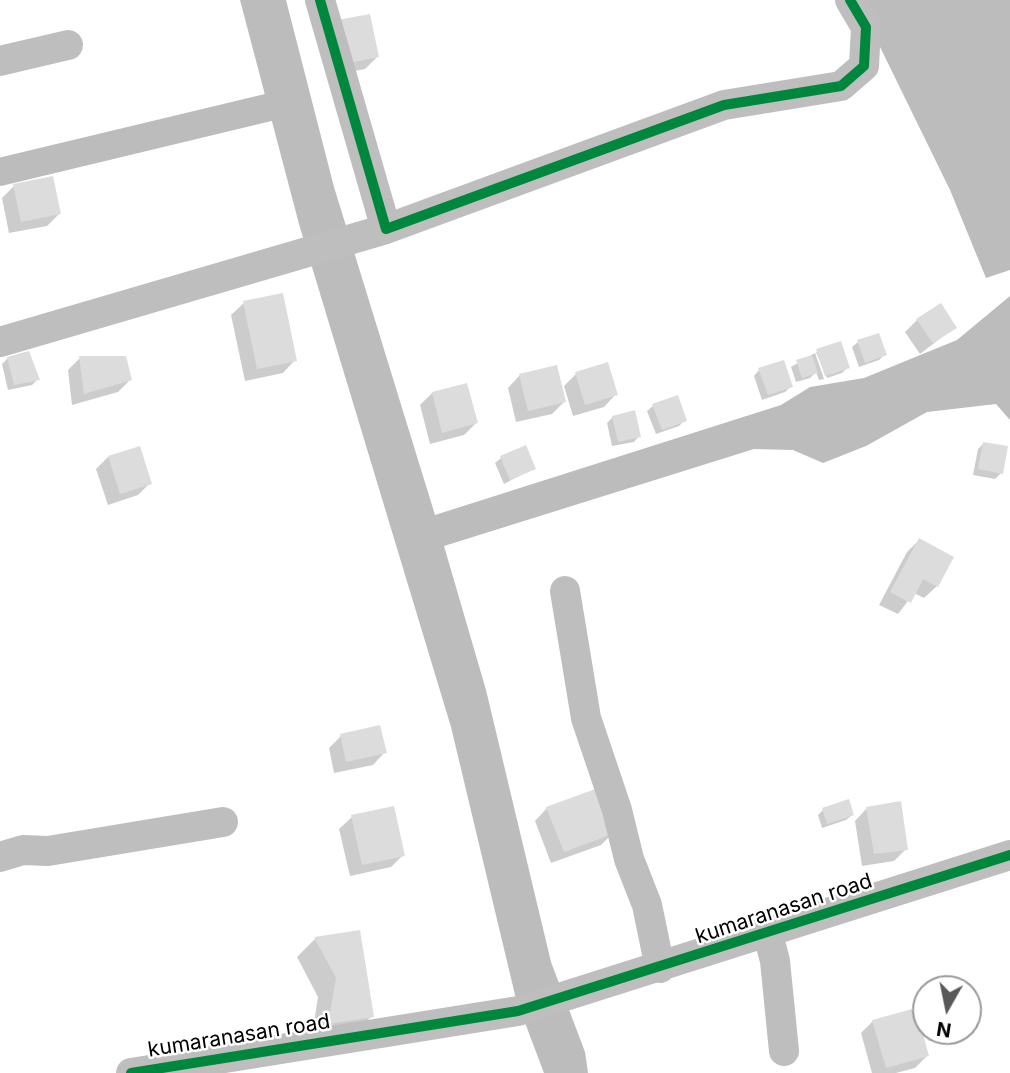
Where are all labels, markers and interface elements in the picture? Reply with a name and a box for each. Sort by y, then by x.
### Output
street label: kumaranasan road [693,869,875,949]
north arrow [912,975,982,1045]
street label: kumaranasan road [146,1009,332,1063]
text: N [935,1017,953,1042]

